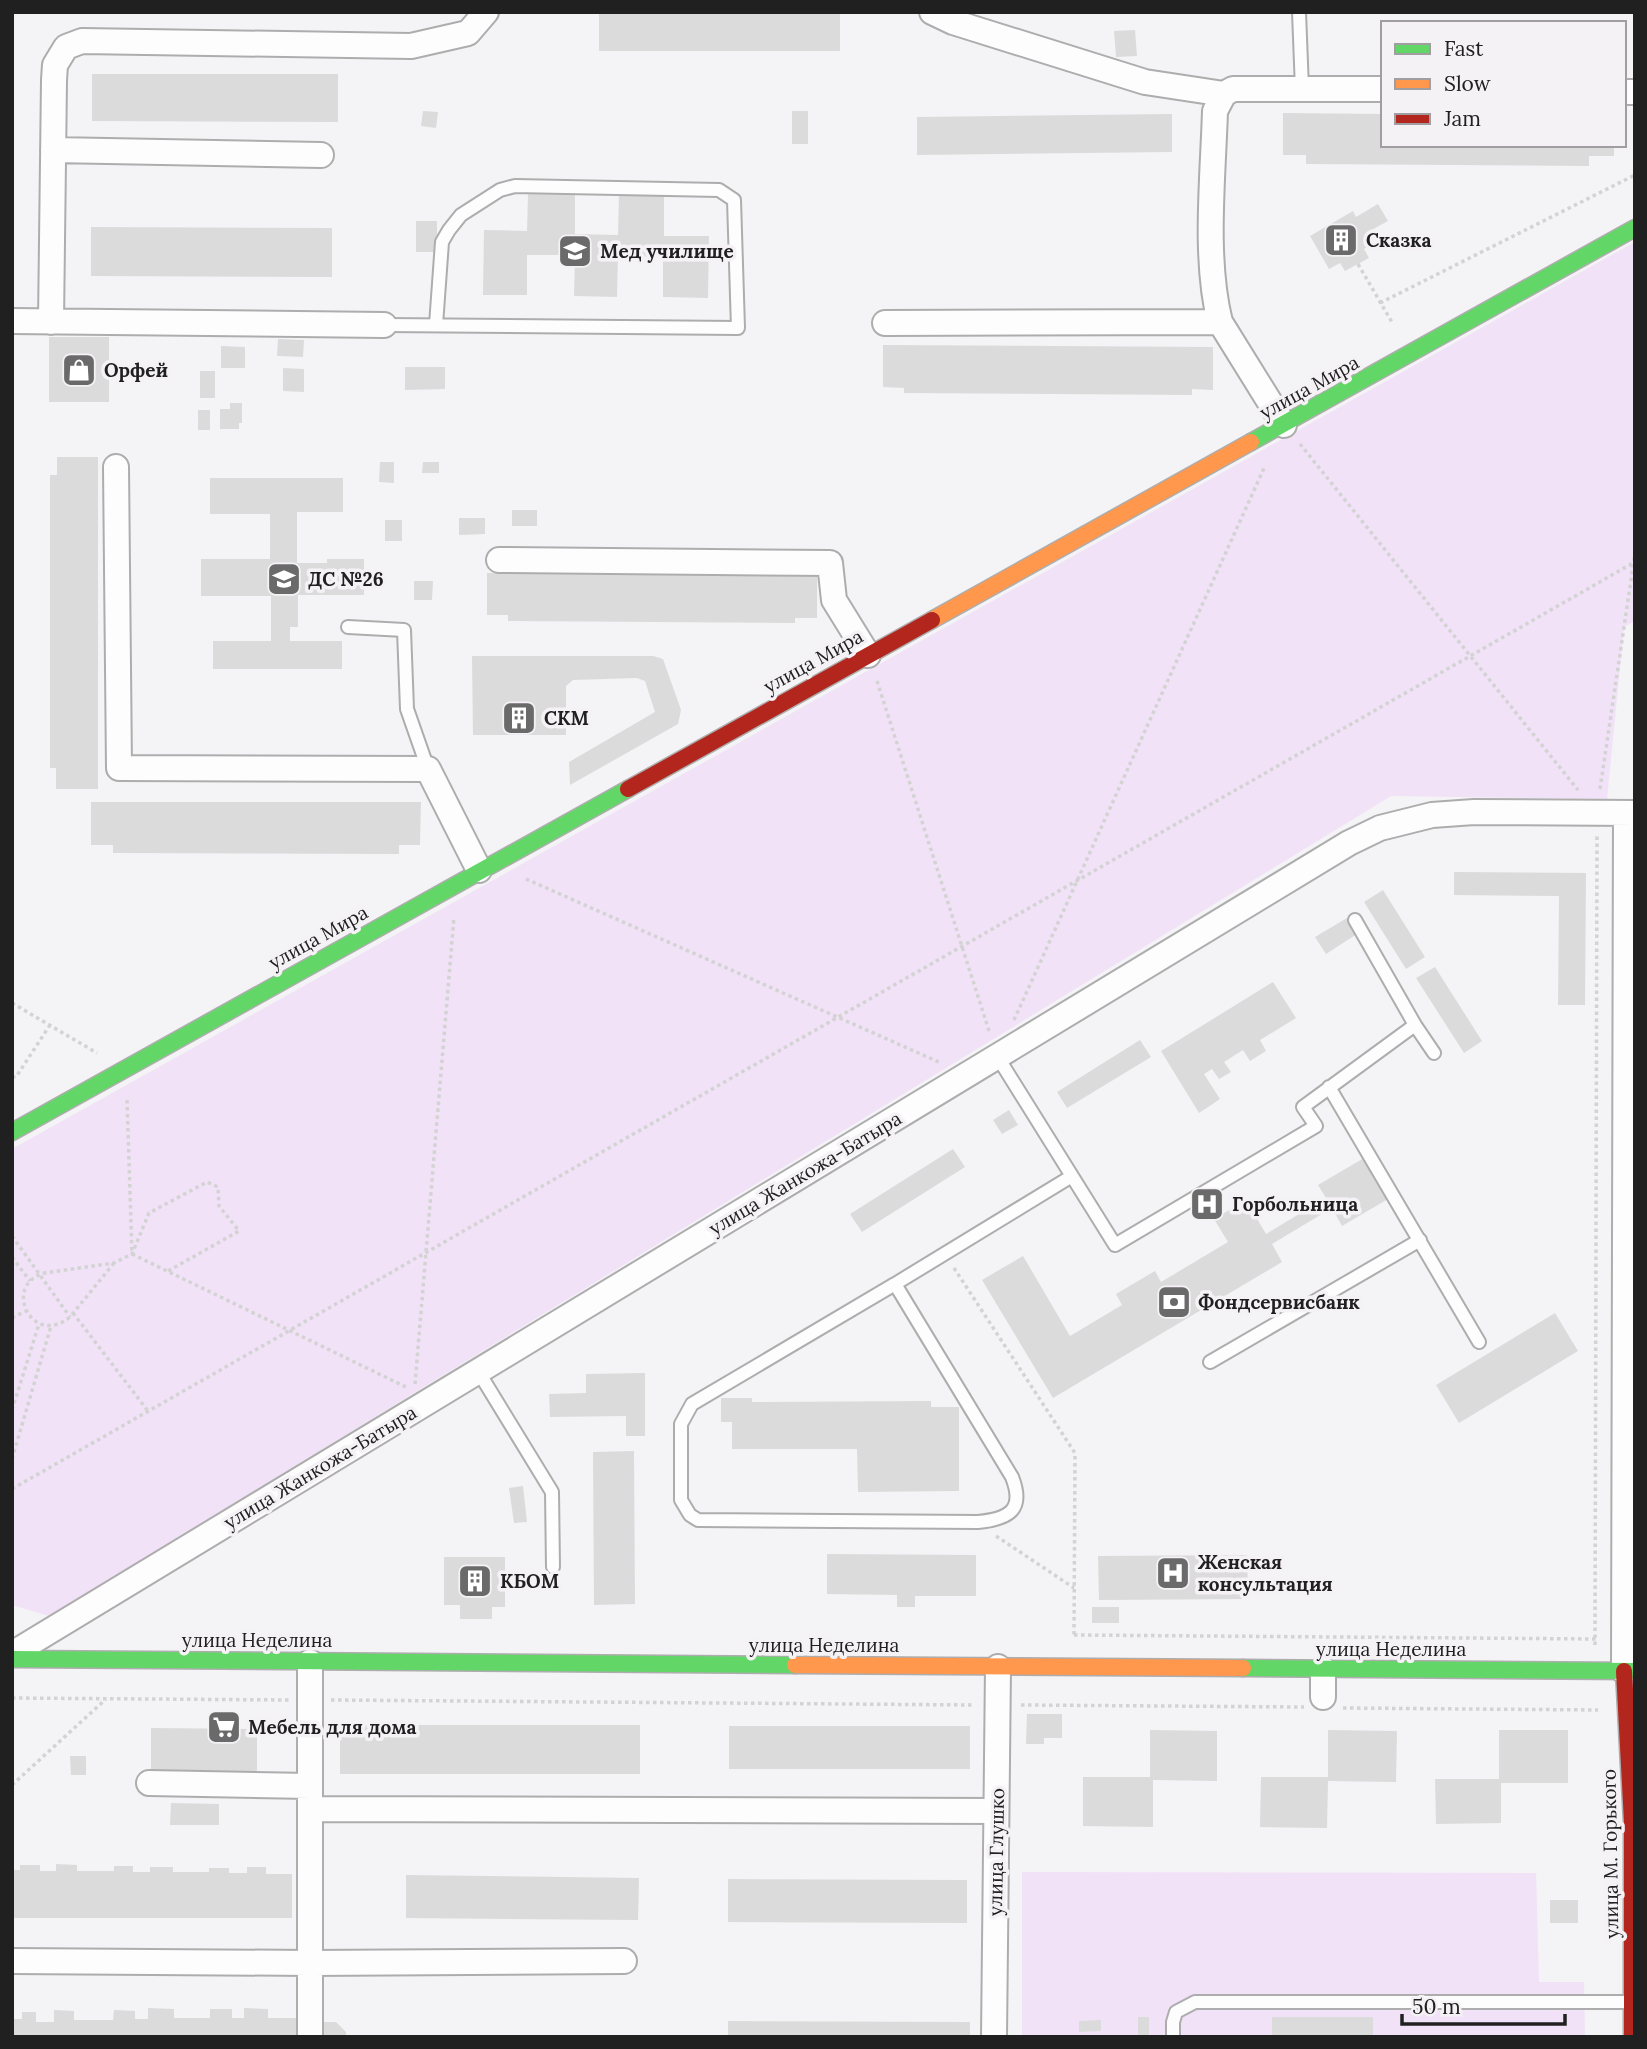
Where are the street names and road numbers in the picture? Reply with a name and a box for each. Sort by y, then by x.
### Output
street label: улица Мира [1255,350,1363,424]
street label: улица Мира [759,624,867,698]
street label: улица Мира [264,900,372,974]
street label: улица Жанкожа-Батыра [704,1106,906,1240]
street label: улица Жанкожа-Батыра [219,1400,421,1534]
street label: улица Неделина [182,1628,333,1652]
street label: улица Неделина [749,1633,900,1657]
street label: улица Неделина [1316,1637,1467,1661]
street label: улица М. Горького [1597,1769,1623,1939]
street label: улица Глушко [983,1788,1009,1916]

